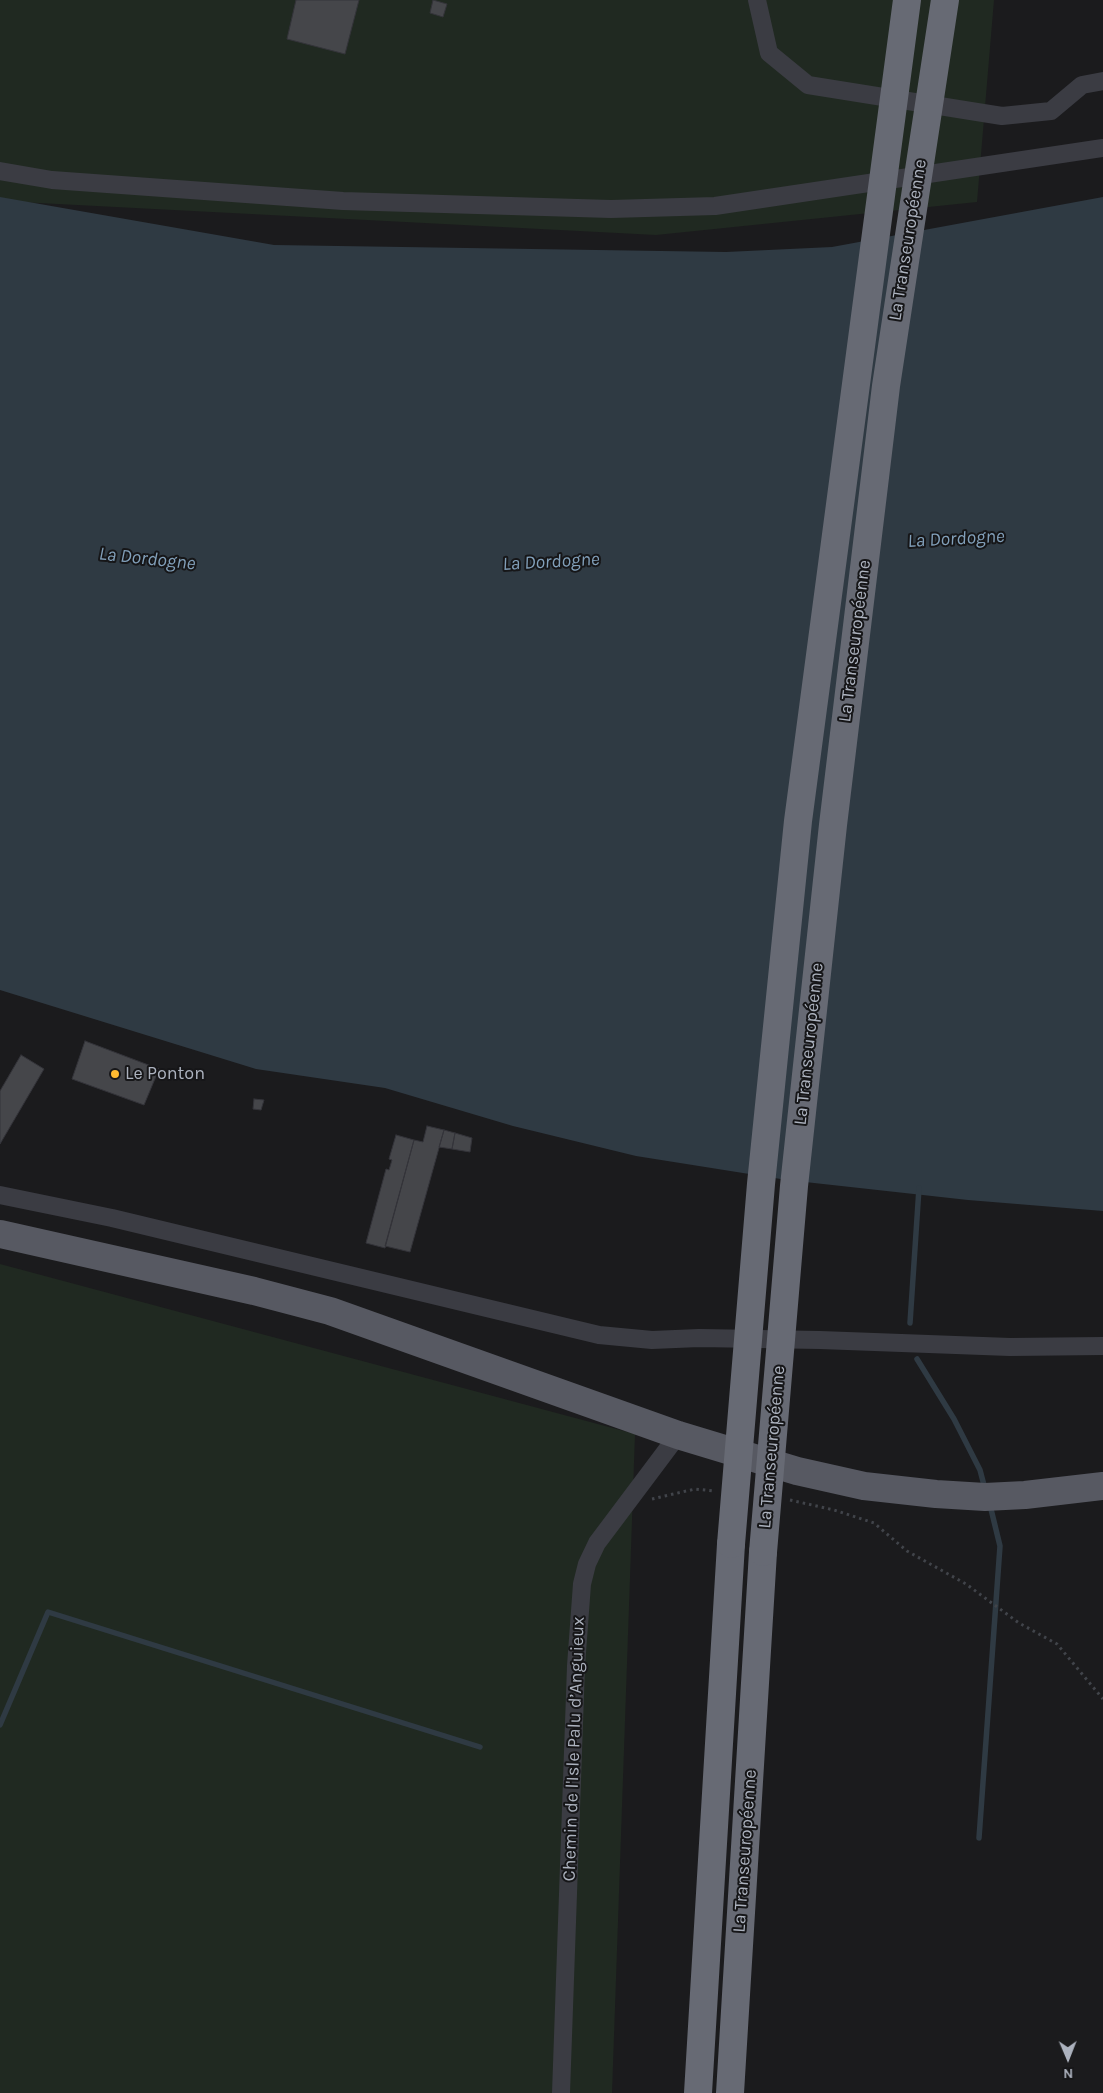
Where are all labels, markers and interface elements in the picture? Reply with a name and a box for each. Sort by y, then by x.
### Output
street label: La Transeuropéenne [885,158,931,322]
water label: La Dordogne [907,525,1005,553]
water label: La Dordogne [98,543,196,575]
water label: La Dordogne [502,548,600,576]
street label: La Transeuropéenne [834,559,876,723]
street label: La Transeuropéenne [790,962,828,1126]
place label: Le Ponton [125,1063,205,1085]
marker: Le Ponton [109,1068,121,1080]
street label: La Transeuropéenne [754,1365,790,1529]
street label: Chemin de l'Isle Palu d’Anguieux [559,1616,589,1882]
street label: La Transeuropéenne [729,1769,761,1933]
north arrow [1043,2033,1093,2083]
text: N [1063,2065,1073,2082]

